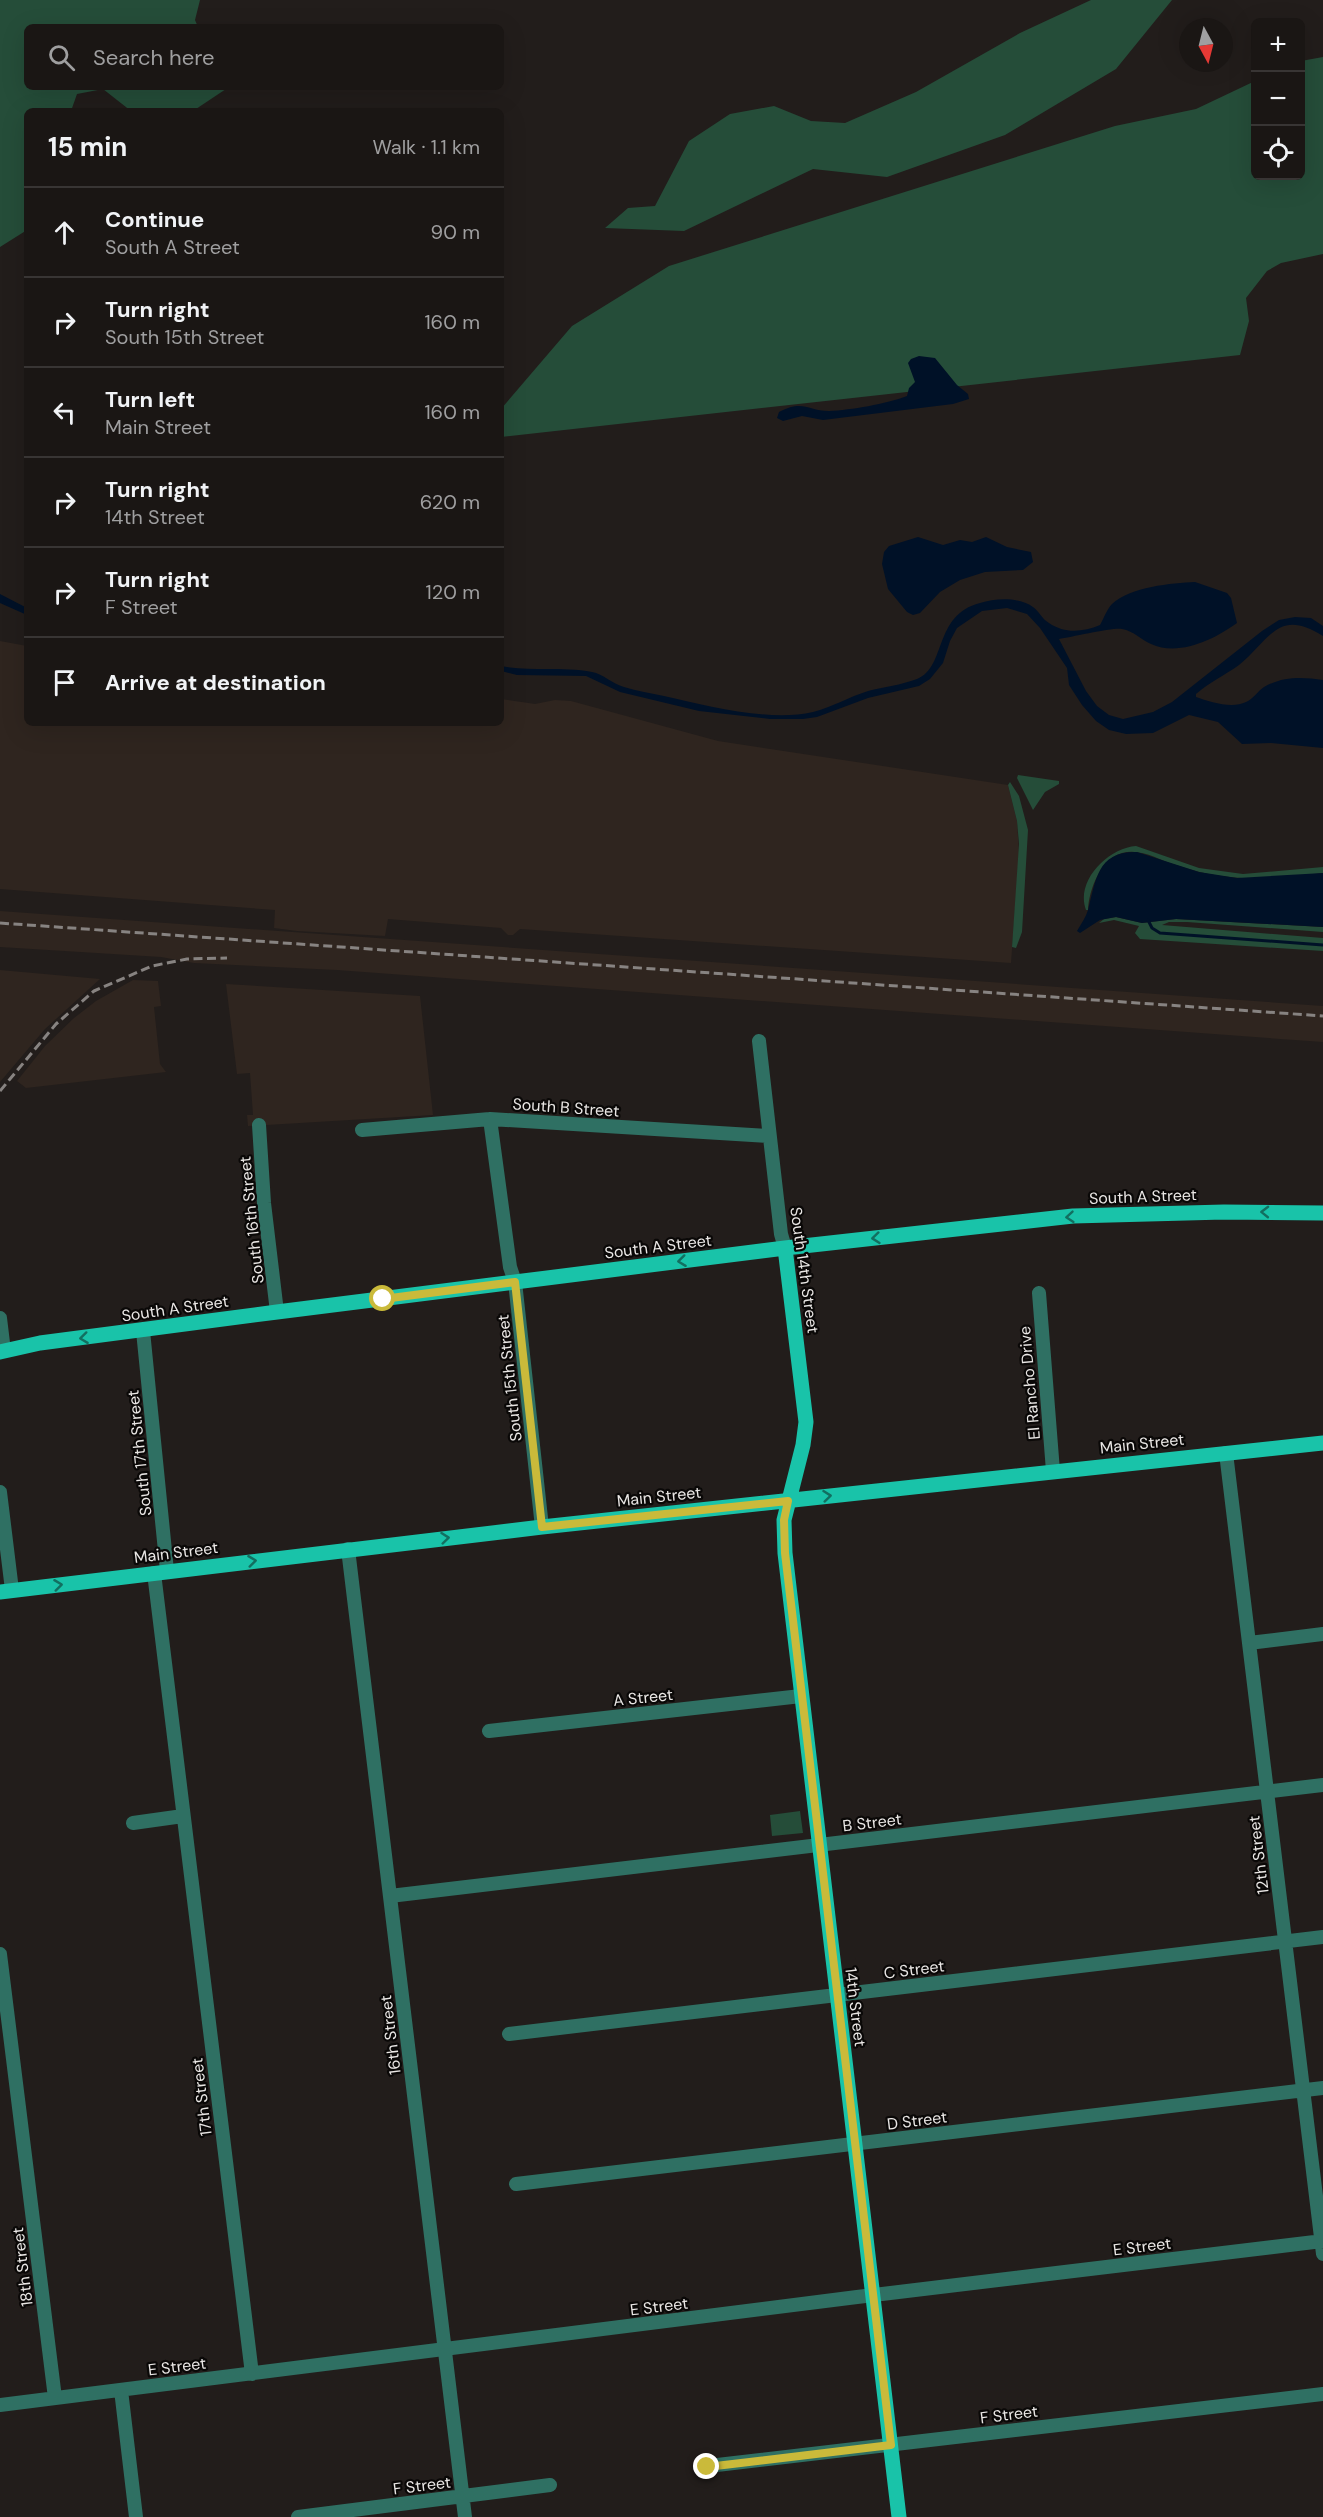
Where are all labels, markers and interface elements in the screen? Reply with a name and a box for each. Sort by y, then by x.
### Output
north arrow [1179,18,1233,72]
map controls [1251,18,1305,180]
button: + [1251,18,1305,72]
search box [24,24,504,90]
icon: search [45,41,78,74]
text: Search here [93,43,214,72]
button: − [1251,72,1305,126]
button: locate [1251,126,1305,180]
text: 15 min [48,130,127,164]
text: Walk · 1.1 km [372,134,480,160]
text: Continue [105,205,204,234]
icon: ahead [48,216,81,249]
text: 90 m [431,219,480,245]
text: South A Street [105,234,240,260]
text: Turn right [105,295,210,324]
icon: right [48,306,81,339]
text: 160 m [424,309,480,335]
text: South 15th Street [105,324,264,350]
text: Turn left [105,385,195,414]
icon: left [48,396,81,429]
text: 160 m [424,399,480,425]
text: Main Street [105,414,211,440]
text: Turn right [105,475,210,504]
icon: right [48,486,81,519]
text: 620 m [420,489,480,515]
text: 14th Street [105,504,205,530]
text: Turn right [105,565,210,594]
icon: right [48,576,81,609]
text: 120 m [426,579,480,605]
text: F Street [105,594,178,620]
icon: arrive [48,666,81,699]
text: Arrive at destination [105,668,326,697]
street label: South B Street [512,1093,620,1122]
street label: South 16th Street [234,1155,269,1285]
street label: South A Street [1089,1184,1197,1209]
street label: South 14th Street [785,1206,824,1335]
one-way arrow [1260,1206,1269,1218]
one-way arrow [1065,1210,1074,1223]
street label: South A Street [603,1230,713,1263]
one-way arrow [871,1231,880,1244]
one-way arrow [678,1255,687,1267]
route start [369,1285,395,1311]
street label: South A Street [120,1291,230,1326]
street label: South 15th Street [492,1313,527,1442]
street label: El Rancho Drive [1014,1325,1045,1441]
one-way arrow [80,1331,89,1344]
street label: South 17th Street [122,1389,157,1517]
street label: Main Street [1099,1429,1185,1458]
street label: Main Street [616,1482,702,1511]
one-way arrow [822,1491,832,1503]
one-way arrow [441,1532,450,1545]
street label: Main Street [133,1537,219,1568]
one-way arrow [247,1555,256,1568]
one-way arrow [53,1579,63,1591]
street label: A Street [612,1684,674,1711]
street label: B Street [841,1808,903,1837]
street label: 12th Street [1243,1814,1274,1896]
street label: C Street [882,1955,946,1984]
street label: 14th Street [840,1966,871,2048]
street label: 16th Street [375,1994,406,2076]
street label: 17th Street [186,2057,217,2137]
street label: D Street [886,2106,948,2135]
street label: 18th Street [7,2226,38,2308]
street label: E Street [1112,2233,1172,2260]
street label: E Street [629,2293,689,2320]
street label: E Street [147,2353,207,2380]
street label: F Street [979,2401,1039,2428]
route end [693,2453,719,2479]
street label: F Street [392,2472,452,2499]

